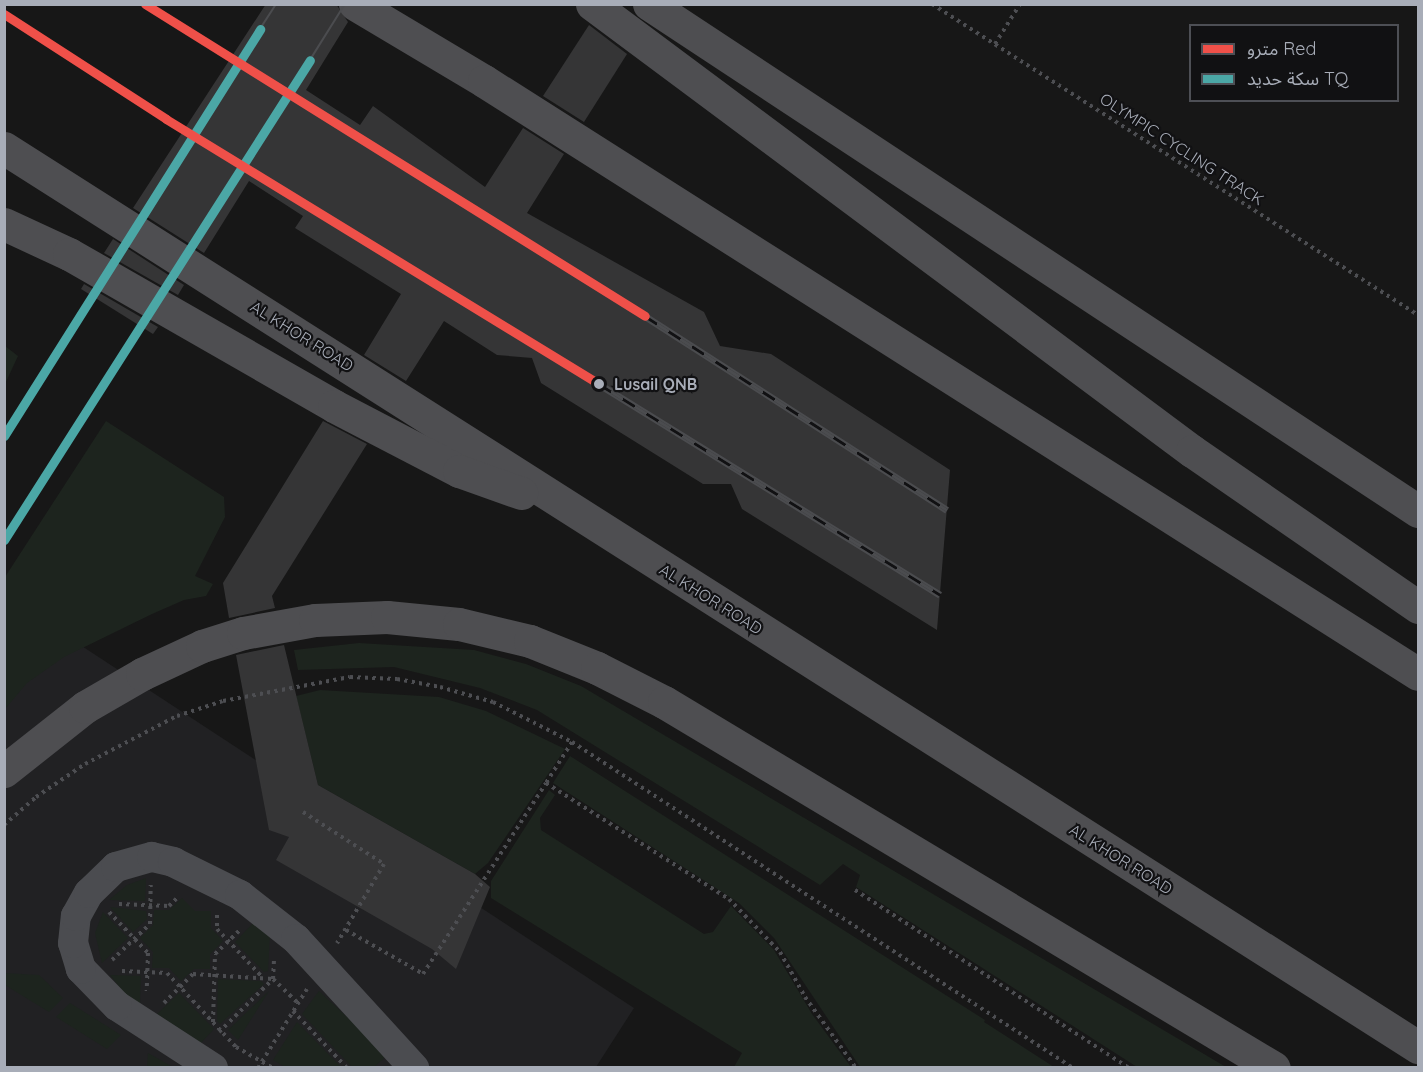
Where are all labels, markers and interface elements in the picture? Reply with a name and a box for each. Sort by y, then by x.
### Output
legend [1189,24,1399,102]
text: مترو Red [1247,37,1316,60]
text: سكة حديد TQ [1247,67,1348,90]
street label: OLYMPIC CYCLING TRACK [1097,89,1267,209]
street label: AL KHOR ROAD [247,297,357,375]
marker: Lusail QNB [589,374,609,394]
place label: Lusail QNB [614,374,697,394]
street label: AL KHOR ROAD [656,560,766,638]
street label: AL KHOR ROAD [1066,820,1176,898]

